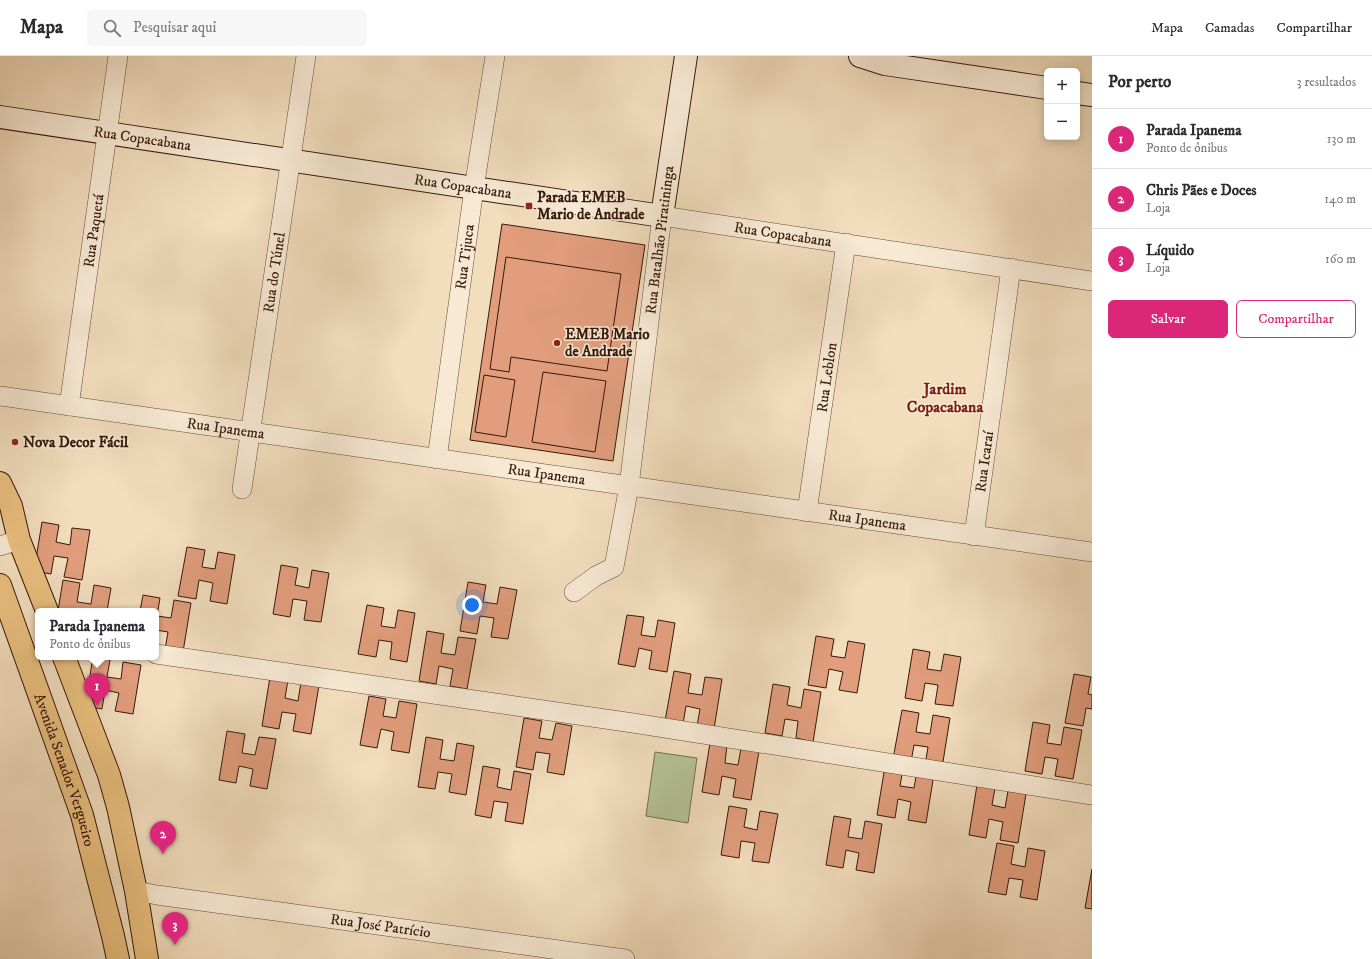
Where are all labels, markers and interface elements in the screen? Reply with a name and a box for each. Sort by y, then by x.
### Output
search box [87,10,367,46]
text: Mapa [20,16,63,39]
icon: search [101,17,123,39]
text: Pesquisar aqui [133,18,216,37]
text: Mapa [1151,19,1183,37]
text: Camadas [1205,19,1254,37]
text: Compartilhar [1276,19,1352,37]
map controls [1044,68,1080,140]
button: + [1044,68,1080,104]
text: Por perto [1108,71,1171,93]
text: 3 resultados [1297,74,1356,90]
button: − [1044,104,1080,140]
text: Parada Ipanema [1146,121,1242,140]
street label: Rua Copacabana [92,122,193,155]
text: 1 [1119,131,1123,147]
text: 130 m [1327,131,1356,147]
text: Ponto de ônibus [1146,140,1227,156]
street label: Rua Batalhão Piratininga [641,164,679,315]
street label: Rua Copacabana [413,170,514,203]
text: Chris Pães e Doces [1146,181,1257,200]
place label: Parada EMEB Mario de Andrade [537,188,645,224]
text: 2 [1118,191,1124,207]
text: 140 m [1324,191,1356,207]
street label: Rua Paquetá [79,192,108,269]
text: Loja [1146,200,1170,216]
marker: Parada EMEB Mario de Andrade [524,201,534,211]
street label: Rua Copacabana [733,218,834,251]
street label: Rua Tijuca [451,222,479,291]
street label: Rua do Túnel [259,230,289,314]
text: Líquido [1146,241,1194,260]
text: 3 [1119,251,1123,267]
text: 160 m [1325,251,1356,267]
text: Loja [1146,260,1170,276]
button: Salvar [1108,300,1228,338]
button: Compartilhar [1236,300,1356,338]
place label: EMEB Mario de Andrade [565,325,650,361]
marker: EMEB Mario de Andrade [552,338,562,348]
street label: Rua Leblon [812,341,841,414]
district label: Jardim Copacabana [907,379,984,417]
street label: Rua Ipanema [186,413,267,443]
street label: Rua Icaraí [971,429,998,493]
place label: Nova Decor Fácil [23,433,129,452]
marker: Nova Decor Fácil [10,437,20,447]
street label: Rua Ipanema [506,459,587,489]
street label: Rua Ipanema [827,505,908,535]
your location [462,595,482,615]
popup [35,608,159,660]
text: Parada Ipanema [49,617,145,636]
text: Ponto de ônibus [49,636,131,652]
pin: 1 [84,673,110,706]
street label: Avenida Senador Vergueiro [30,691,99,849]
pin: 2 [150,821,176,854]
street label: Rua José Patrício [329,909,432,942]
pin: 3 [162,912,188,945]

